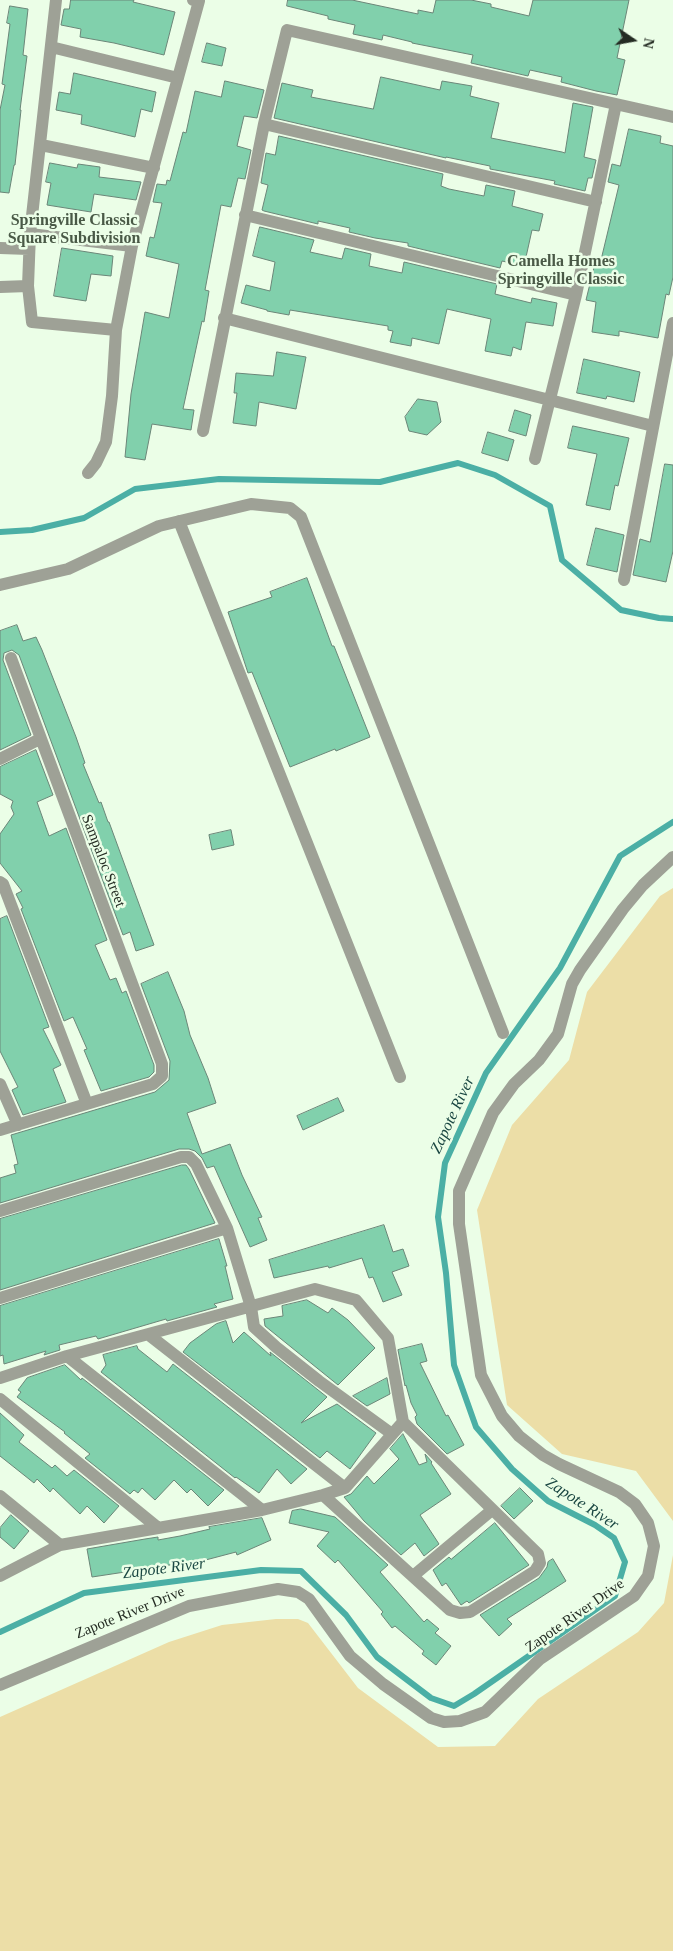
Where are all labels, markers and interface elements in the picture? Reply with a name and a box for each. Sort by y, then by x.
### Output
north arrow [608,15,658,65]
text: N [640,37,657,50]
district label: Springville Classic Square Subdivision [8,211,140,249]
district label: Camella Homes Springville Classic [498,252,624,290]
street label: Sampaloc Street [77,812,129,910]
water label: Zapote River [427,1073,479,1157]
water label: Zapote River [542,1473,622,1535]
water label: Zapote River [122,1554,206,1584]
street label: Zapote River Drive [522,1575,628,1657]
street label: Zapote River Drive [73,1583,187,1643]

